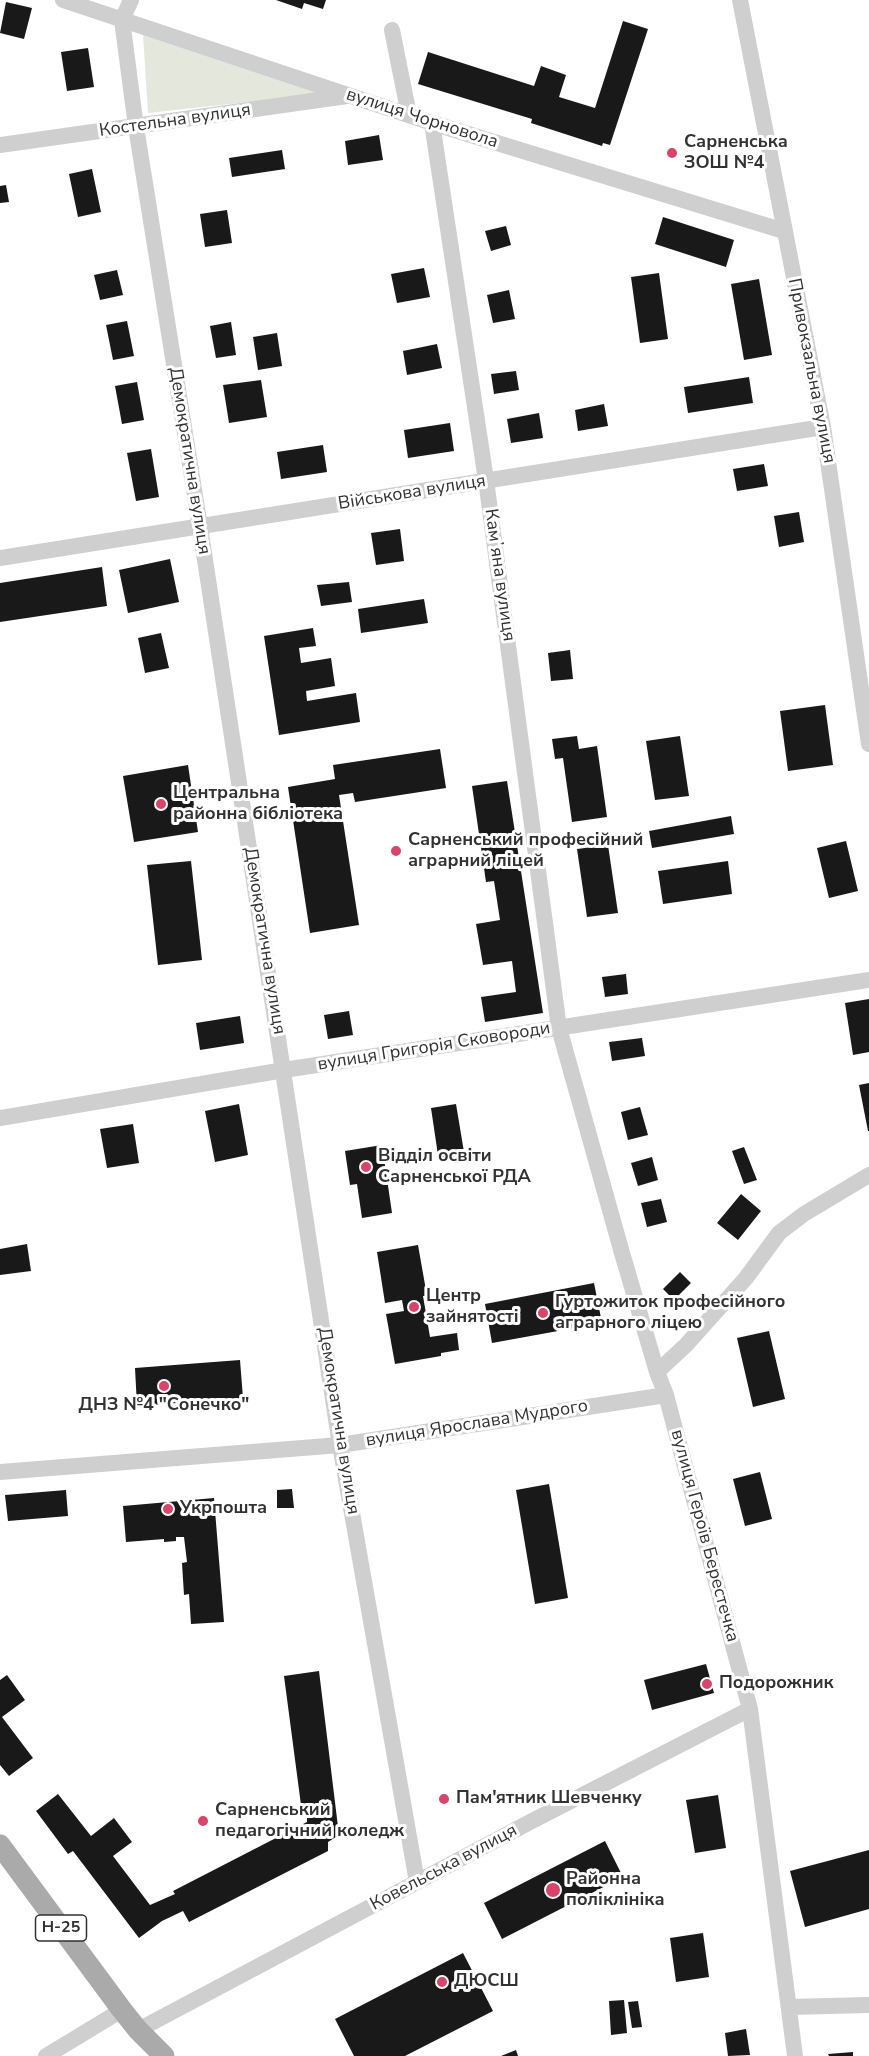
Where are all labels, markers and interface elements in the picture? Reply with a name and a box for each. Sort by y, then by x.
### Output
street label: вулиця Чорновола [343,84,501,154]
street label: Костельна вулиця [98,100,252,142]
place label: Сарненська ЗОШ №4 [684,132,788,174]
marker: Сарненська ЗОШ №4 [665,146,679,160]
street label: Привокзальна вулиця [782,277,840,465]
street label: Демократична вулиця [164,366,214,556]
street label: Військова вулиця [337,471,487,515]
street label: Камʼяна вулиця [479,507,519,643]
place label: Центральна районна бібліотека [173,783,343,826]
marker: Центральна районна бібліотека [154,797,168,811]
place label: Сарненський професійний аграрний ліцей [408,830,643,872]
marker: Сарненський професійний аграрний ліцей [389,844,403,858]
street label: Демократична вулиця [239,846,289,1036]
street label: вулиця Григорія Сковороди [316,1018,552,1076]
place label: Відділ освіти Сарненської РДА [378,1146,531,1188]
marker: Відділ освіти Сарненської РДА [359,1160,373,1174]
place label: Центр зайнятості [426,1286,519,1328]
place label: Гуртожиток професійного аграрного ліцею [555,1292,785,1334]
marker: Центр зайнятості [407,1300,421,1314]
marker: Гуртожиток професійного аграрного ліцею [536,1306,550,1320]
street label: Демократична вулиця [313,1326,363,1516]
marker: ДНЗ №4 "Сонечко" [157,1379,171,1393]
place label: ДНЗ №4 "Сонечко" [79,1395,249,1417]
street label: вулиця Ярослава Мудрого [364,1396,590,1452]
street label: вулиця Героїв Берестечка [665,1427,743,1645]
place label: Укрпошта [180,1498,267,1520]
marker: Укрпошта [161,1502,175,1516]
place label: Подорожник [719,1673,834,1695]
marker: Подорожник [700,1677,714,1691]
place label: Пам'ятник Шевченку [456,1788,642,1810]
marker: Пам'ятник Шевченку [437,1792,451,1806]
place label: Сарненський педагогічний коледж [215,1800,404,1842]
marker: Сарненський педагогічний коледж [196,1814,210,1828]
street label: Ковельська вулиця [367,1820,521,1916]
place label: Районна поліклініка [566,1869,665,1912]
marker: Районна поліклініка [544,1881,562,1899]
road number: Н-25 [36,1915,86,1941]
place label: ДЮСШ [454,1971,519,1993]
marker: ДЮСШ [435,1975,449,1989]

